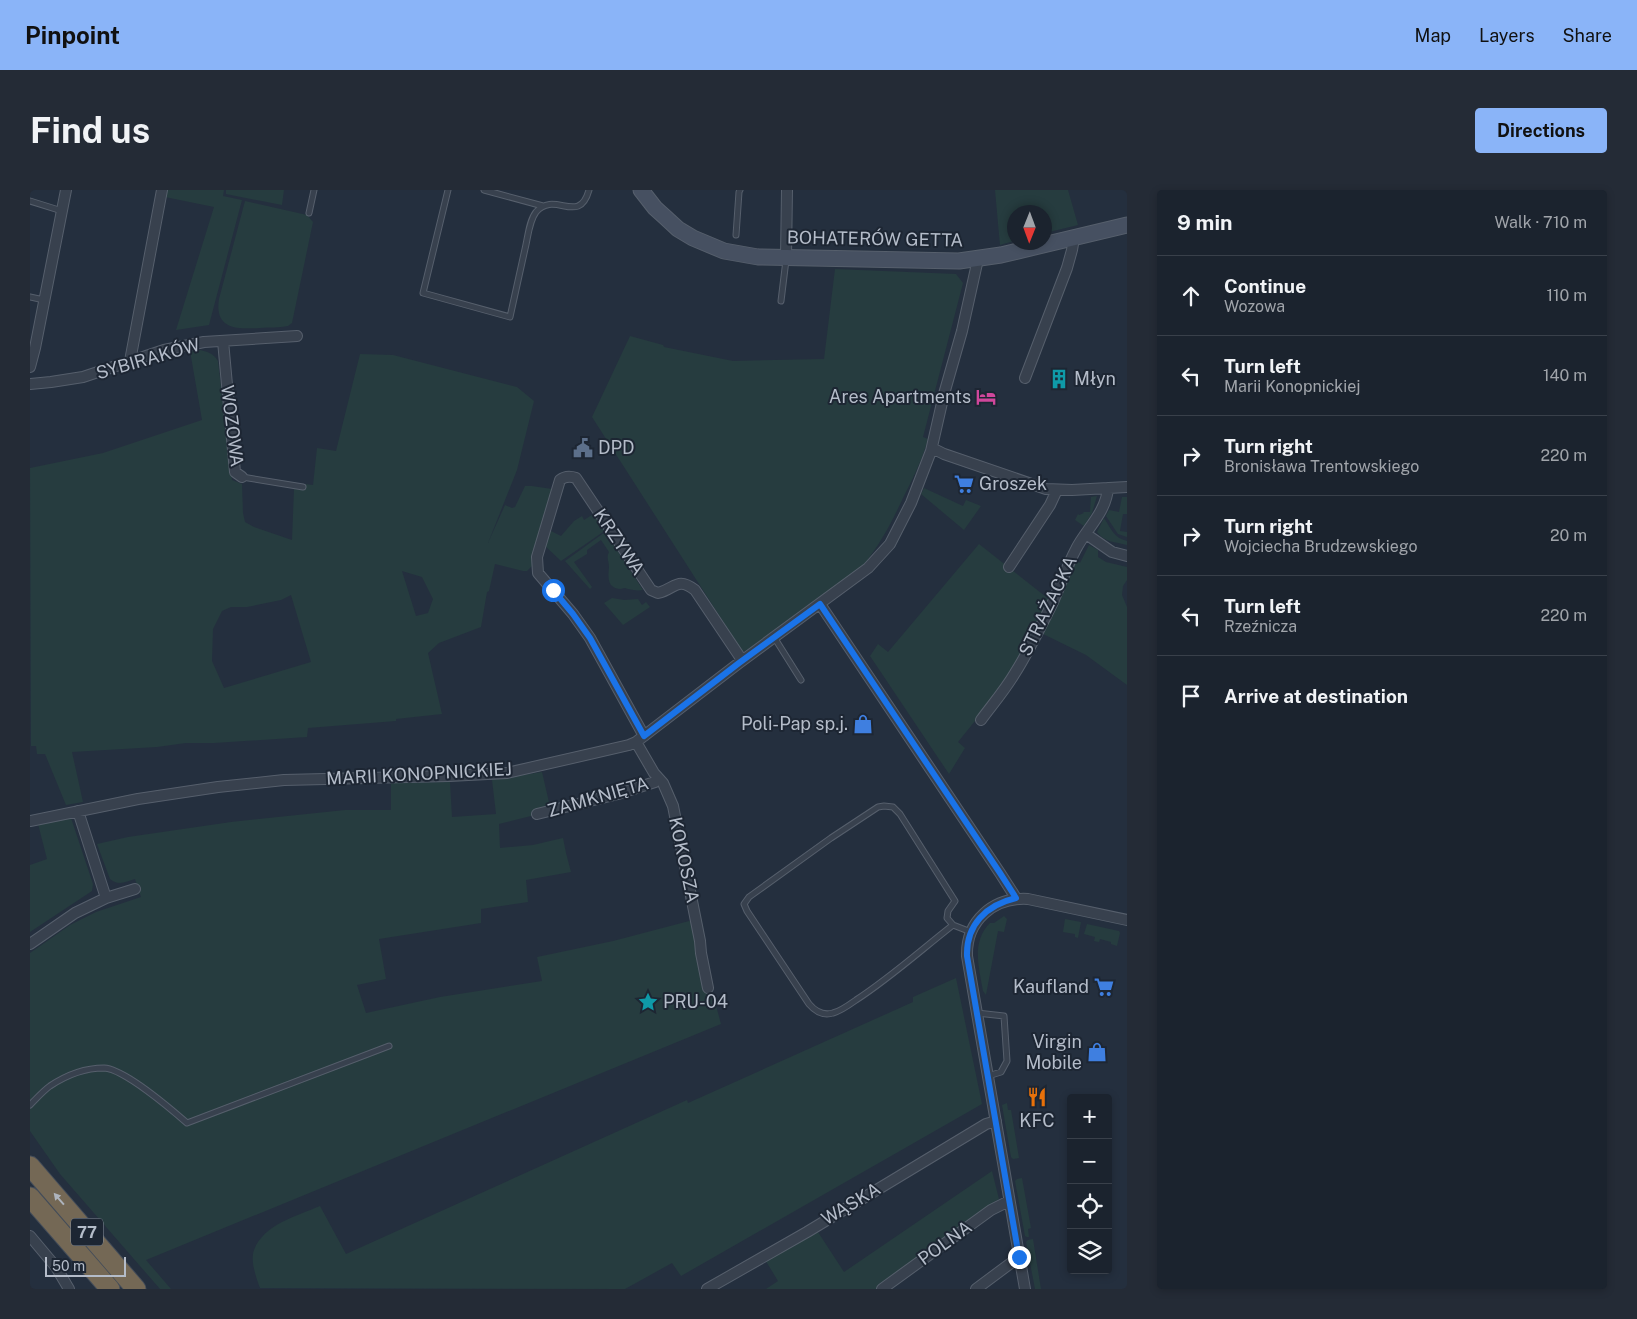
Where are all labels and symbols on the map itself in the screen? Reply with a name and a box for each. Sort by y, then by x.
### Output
north arrow [1007,205,1052,250]
street label: BOHATERÓW GETTA [787,225,964,251]
street label: SYBIRAKÓW [93,333,202,383]
building icon: Młyn [1048,368,1070,390]
place label: Młyn [1074,368,1116,389]
street label: WOZOWA [217,384,248,468]
place label: Ares Apartments [829,386,971,407]
hotel icon: Ares Apartments [975,386,997,408]
public building icon: DPD [572,437,594,459]
place label: DPD [598,437,634,458]
supermarket icon: Groszek [953,473,975,495]
place label: Groszek [979,473,1047,494]
street label: KRZYWA [590,505,649,579]
street label: STRAŻACKA [1013,552,1081,659]
route start [542,579,565,602]
place label: Poli-Pap sp.j. [741,713,848,734]
shop icon: Poli-Pap sp.j. [852,713,874,735]
street label: MARII KONOPNICKIEJ [325,758,512,789]
street label: ZAMKNIĘTA [545,772,651,821]
street label: KOKOSZA [665,815,704,905]
place label: Kaufland [1013,976,1089,997]
supermarket icon: Kaufland [1093,976,1115,998]
place icon: PRU-04 [637,991,659,1013]
place label: PRU-04 [663,991,728,1012]
place label: Virgin Mobile [1025,1031,1082,1073]
shop icon: Virgin Mobile [1086,1041,1108,1063]
restaurant icon: KFC [1026,1086,1048,1108]
place label: KFC [1019,1110,1055,1131]
street label: WĄSKA [818,1178,884,1229]
one-way arrow [53,1193,64,1206]
street label: POLNA [914,1216,976,1269]
road number: 77 [71,1218,103,1246]
route end [1008,1246,1031,1269]
scale bar [45,1254,126,1277]

